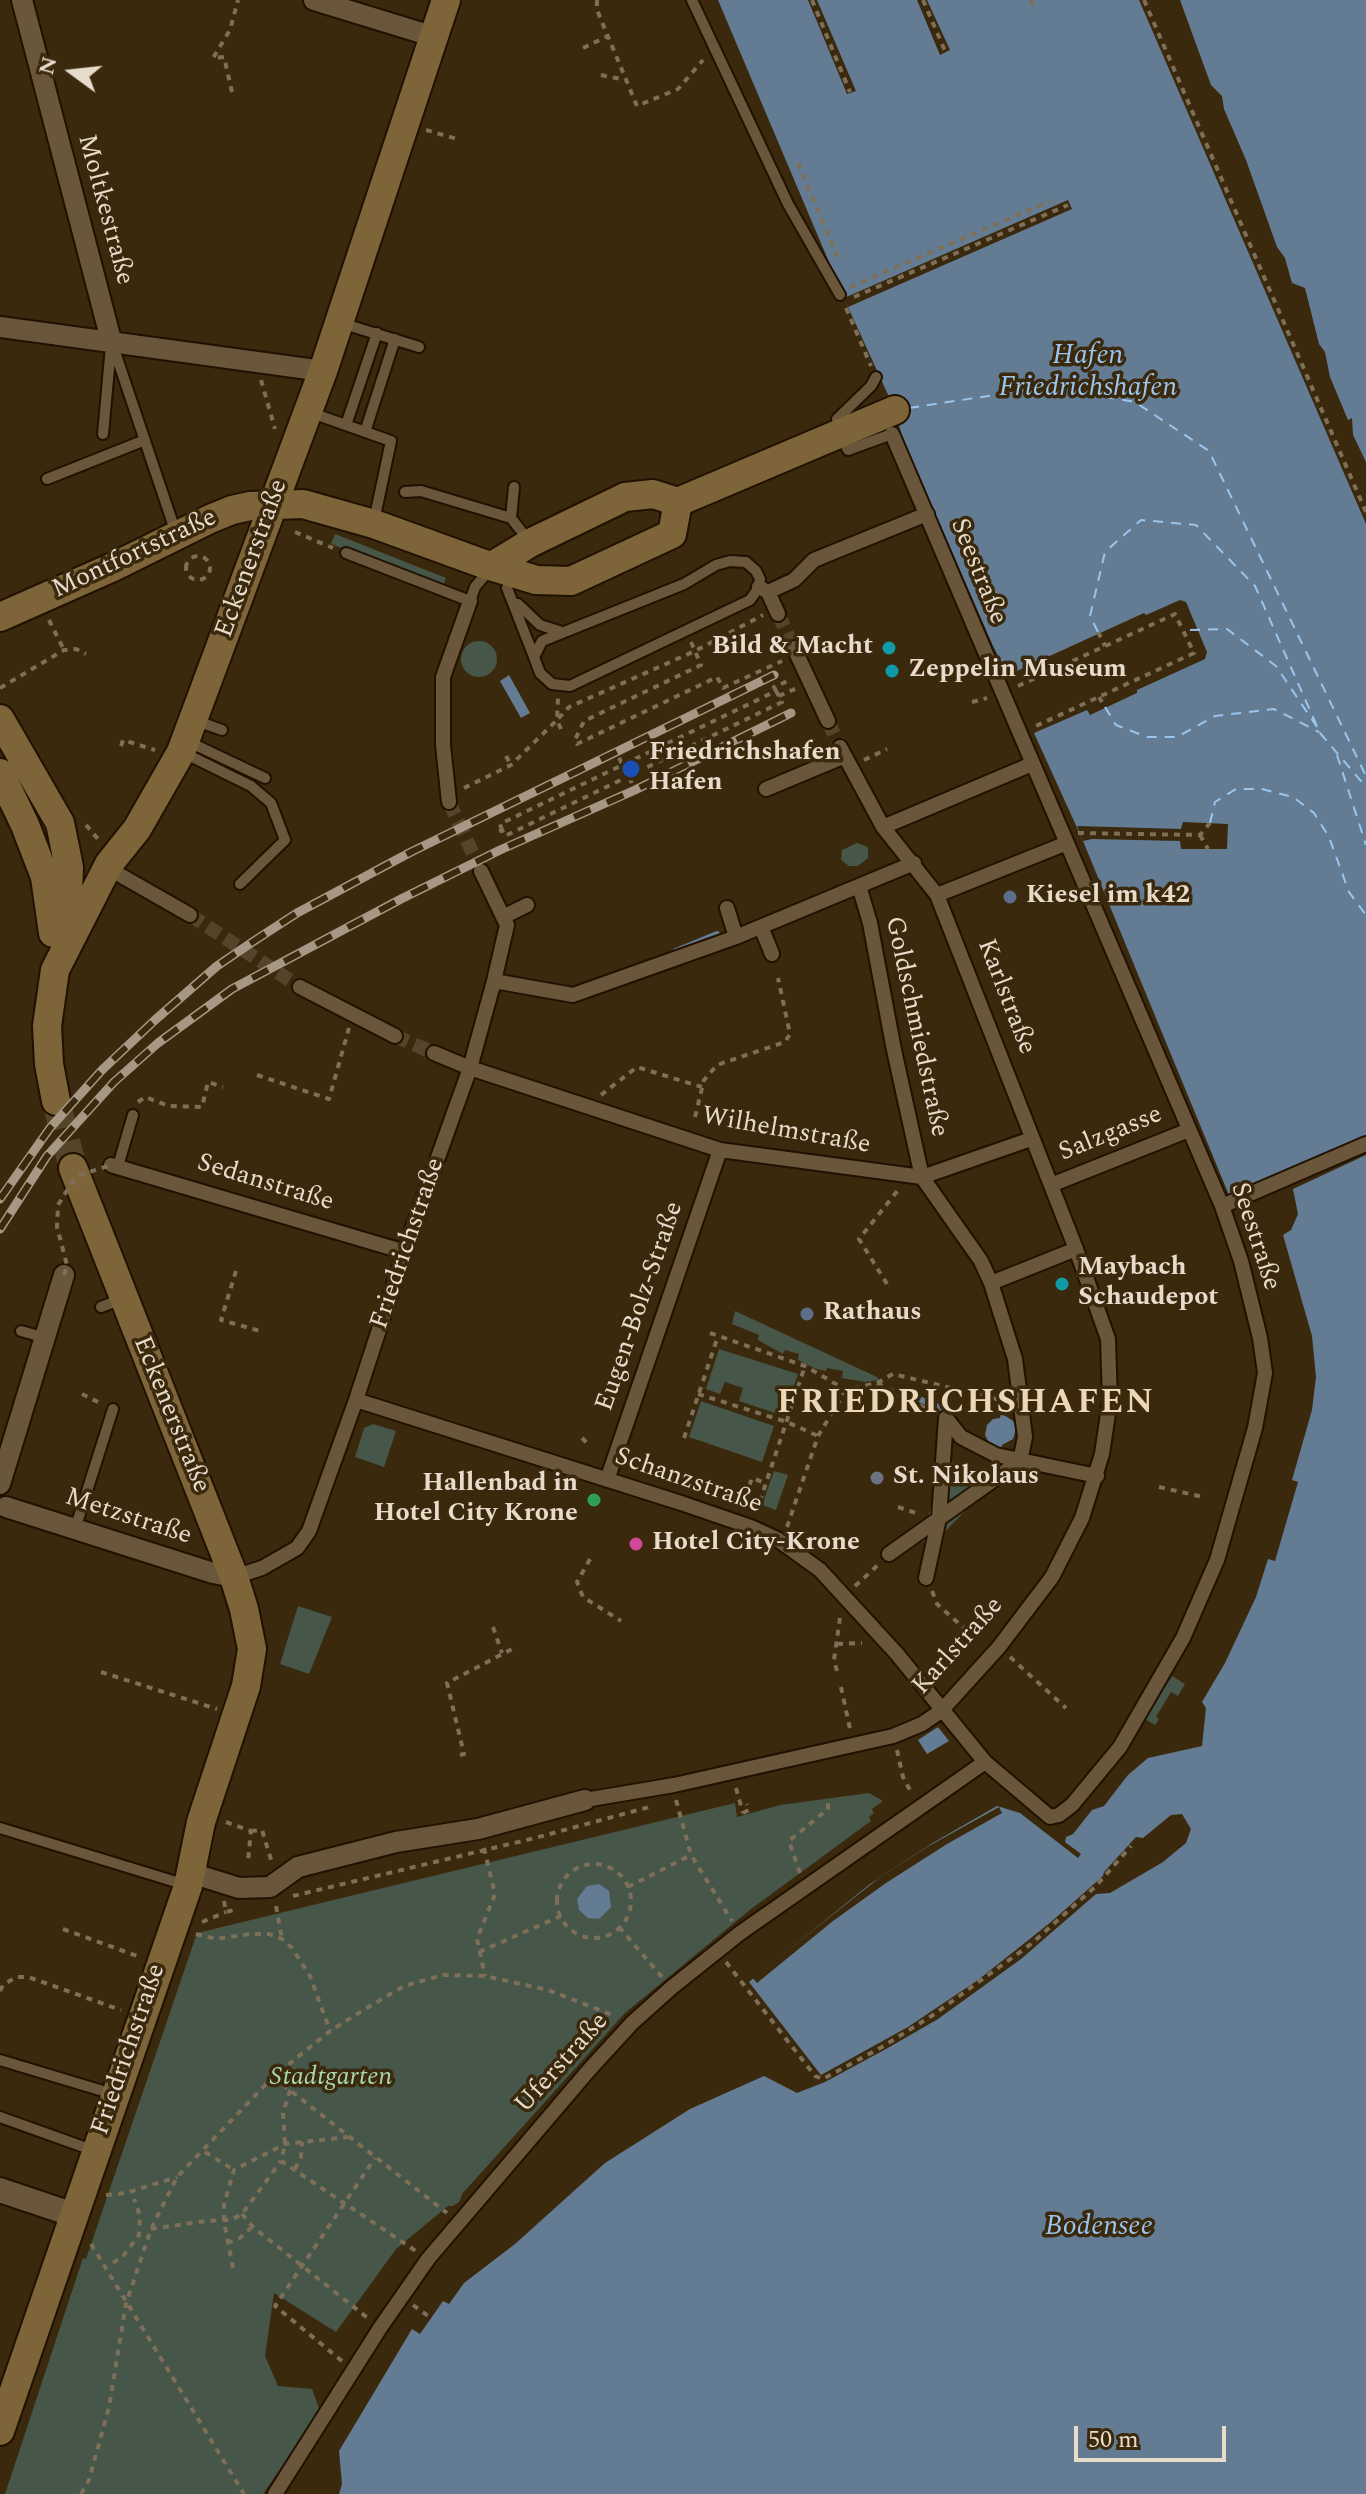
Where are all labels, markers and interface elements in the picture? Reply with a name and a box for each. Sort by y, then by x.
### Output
north arrow [32,32,112,112]
text: N [30,53,67,79]
street label: Moltkestraße [69,131,139,289]
water label: Hafen Friedrichshafen [999,341,1177,407]
street label: Eckenerstraße [210,476,296,642]
street label: Montfortstraße [48,503,222,607]
street label: Seestraße [942,514,1012,630]
place label: Bild & Macht [712,632,873,664]
marker: Bild & Macht [880,639,898,657]
place label: Zeppelin Museum [908,655,1127,687]
marker: Zeppelin Museum [883,662,901,680]
place label: Friedrichshafen Hafen [649,738,840,800]
marker: Friedrichshafen Hafen [620,758,642,780]
place label: Kiesel im k42 [1026,881,1190,913]
marker: Kiesel im k42 [1001,888,1019,906]
street label: Goldschmiedstraße [876,914,954,1140]
street label: Karlstraße [969,935,1041,1059]
street label: Salzgasse [1055,1100,1167,1170]
street label: Wilhelmstraße [699,1102,873,1162]
street label: Sedanstraße [193,1148,337,1220]
street label: Friedrichstraße [365,1154,453,1334]
street label: Seestraße [1222,1179,1286,1295]
street label: Eugen-Bolz-Straße [591,1198,691,1416]
place label: Maybach Schaudepot [1078,1253,1218,1314]
marker: Maybach Schaudepot [1053,1275,1071,1293]
place label: Rathaus [823,1298,922,1330]
marker: Rathaus [798,1305,816,1323]
street label: Eckenerstraße [124,1332,216,1498]
district label: FRIEDRICHSHAFEN [777,1385,1155,1425]
street label: Schanzstraße [610,1442,766,1522]
place label: St. Nikolaus [893,1462,1039,1494]
place label: Hallenbad in Hotel City Krone [374,1469,578,1530]
marker: St. Nikolaus [868,1469,886,1487]
street label: Metzstraße [61,1483,195,1553]
marker: Hallenbad in Hotel City Krone [585,1491,603,1509]
place label: Hotel City-Krone [652,1528,860,1560]
marker: Hotel City-Krone [627,1535,645,1553]
street label: Karlstraße [907,1592,1011,1702]
street label: Friedrichstraße [86,1960,174,2140]
street label: Uferstraße [510,2007,616,2121]
park label: Stadtgarten [270,2063,392,2095]
water label: Bodensee [1045,2212,1153,2246]
scale bar [1078,2410,1230,2460]
text: 50 m [1088,2422,1139,2458]

